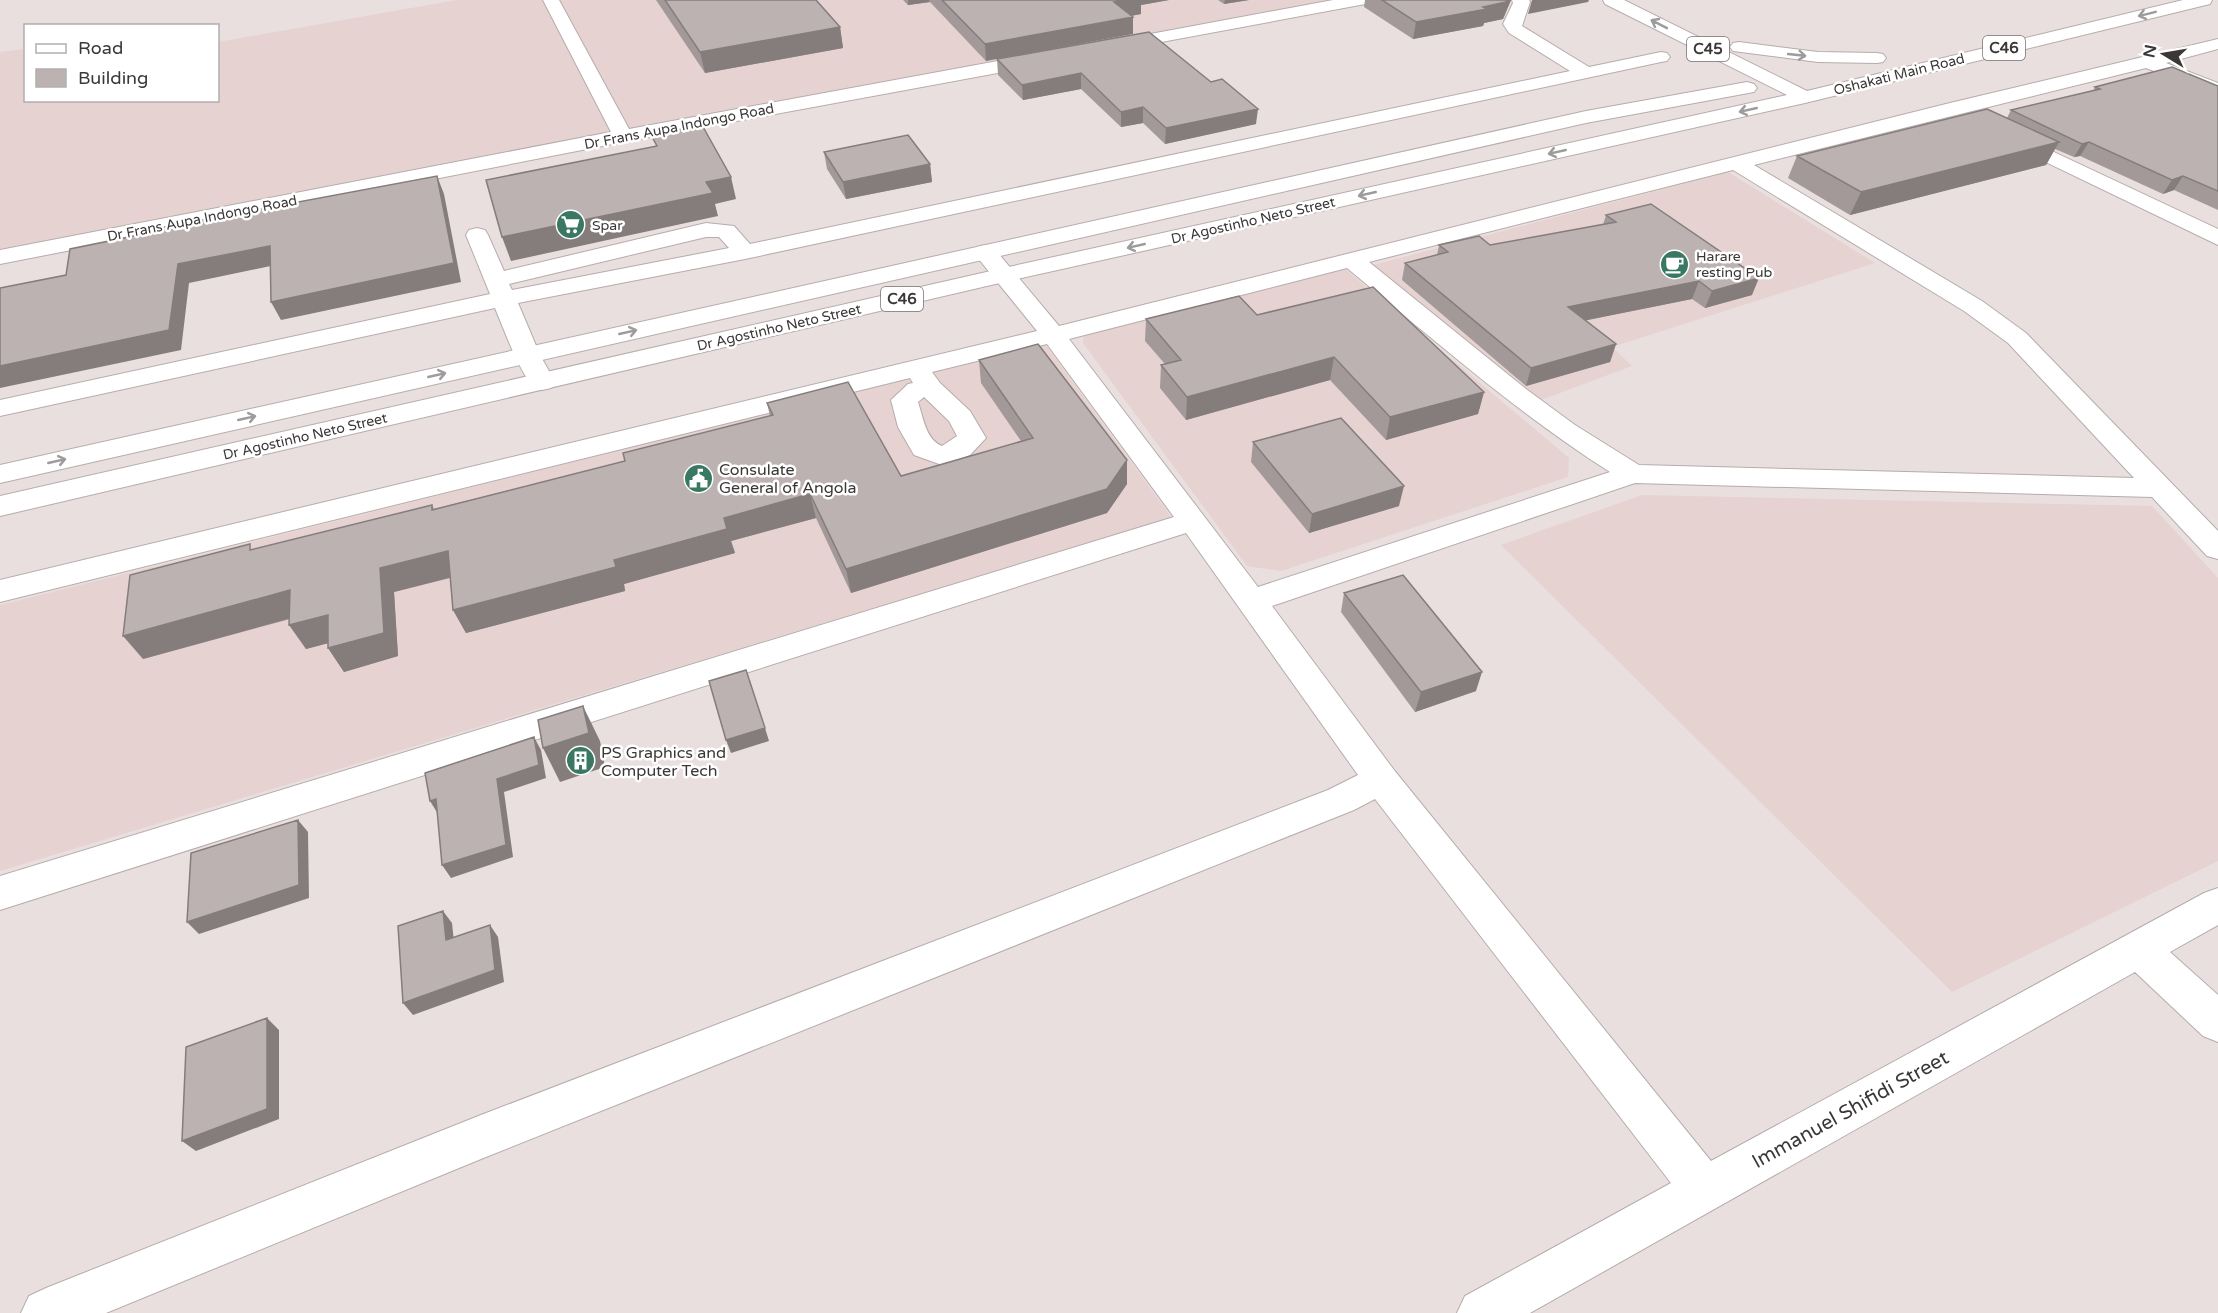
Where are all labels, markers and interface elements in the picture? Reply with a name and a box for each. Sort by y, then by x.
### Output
one-way arrow [2138,8,2157,20]
one-way arrow [1650,17,1668,29]
legend [24,24,219,102]
north arrow [2134,24,2194,84]
road number: C46 [1983,36,2025,60]
text: Road [78,37,123,59]
road number: C45 [1687,37,1729,61]
text: N [2139,43,2161,60]
one-way arrow [1786,50,1806,61]
street label: Oshakati Main Road [1832,50,1966,99]
text: Building [78,67,148,89]
street label: Dr Frans Aupa Indongo Road [583,100,776,153]
one-way arrow [1738,104,1757,116]
one-way arrow [1548,147,1568,158]
one-way arrow [1358,189,1377,201]
street label: Dr Frans Aupa Indongo Road [106,192,299,245]
street label: Dr Agostinho Neto Street [1169,193,1338,248]
supermarket icon: Spar [555,209,587,241]
place label: Spar [592,217,623,234]
one-way arrow [1126,241,1146,252]
cafe icon: Harare resting Pub [1659,248,1691,280]
place label: Harare resting Pub [1696,248,1772,281]
road number: C46 [881,287,923,311]
street label: Dr Agostinho Neto Street [695,300,864,355]
one-way arrow [617,326,637,337]
one-way arrow [427,369,447,380]
street label: Dr Agostinho Neto Street [221,409,390,464]
one-way arrow [237,412,256,423]
one-way arrow [47,455,66,466]
place label: Consulate General of Angola [719,460,857,498]
public building icon: Consulate General of Angola [682,462,714,494]
place label: PS Graphics and Computer Tech [601,743,726,781]
building icon: PS Graphics and Computer Tech [564,745,596,777]
street label: Immanuel Shifidi Street [1748,1046,1953,1174]

